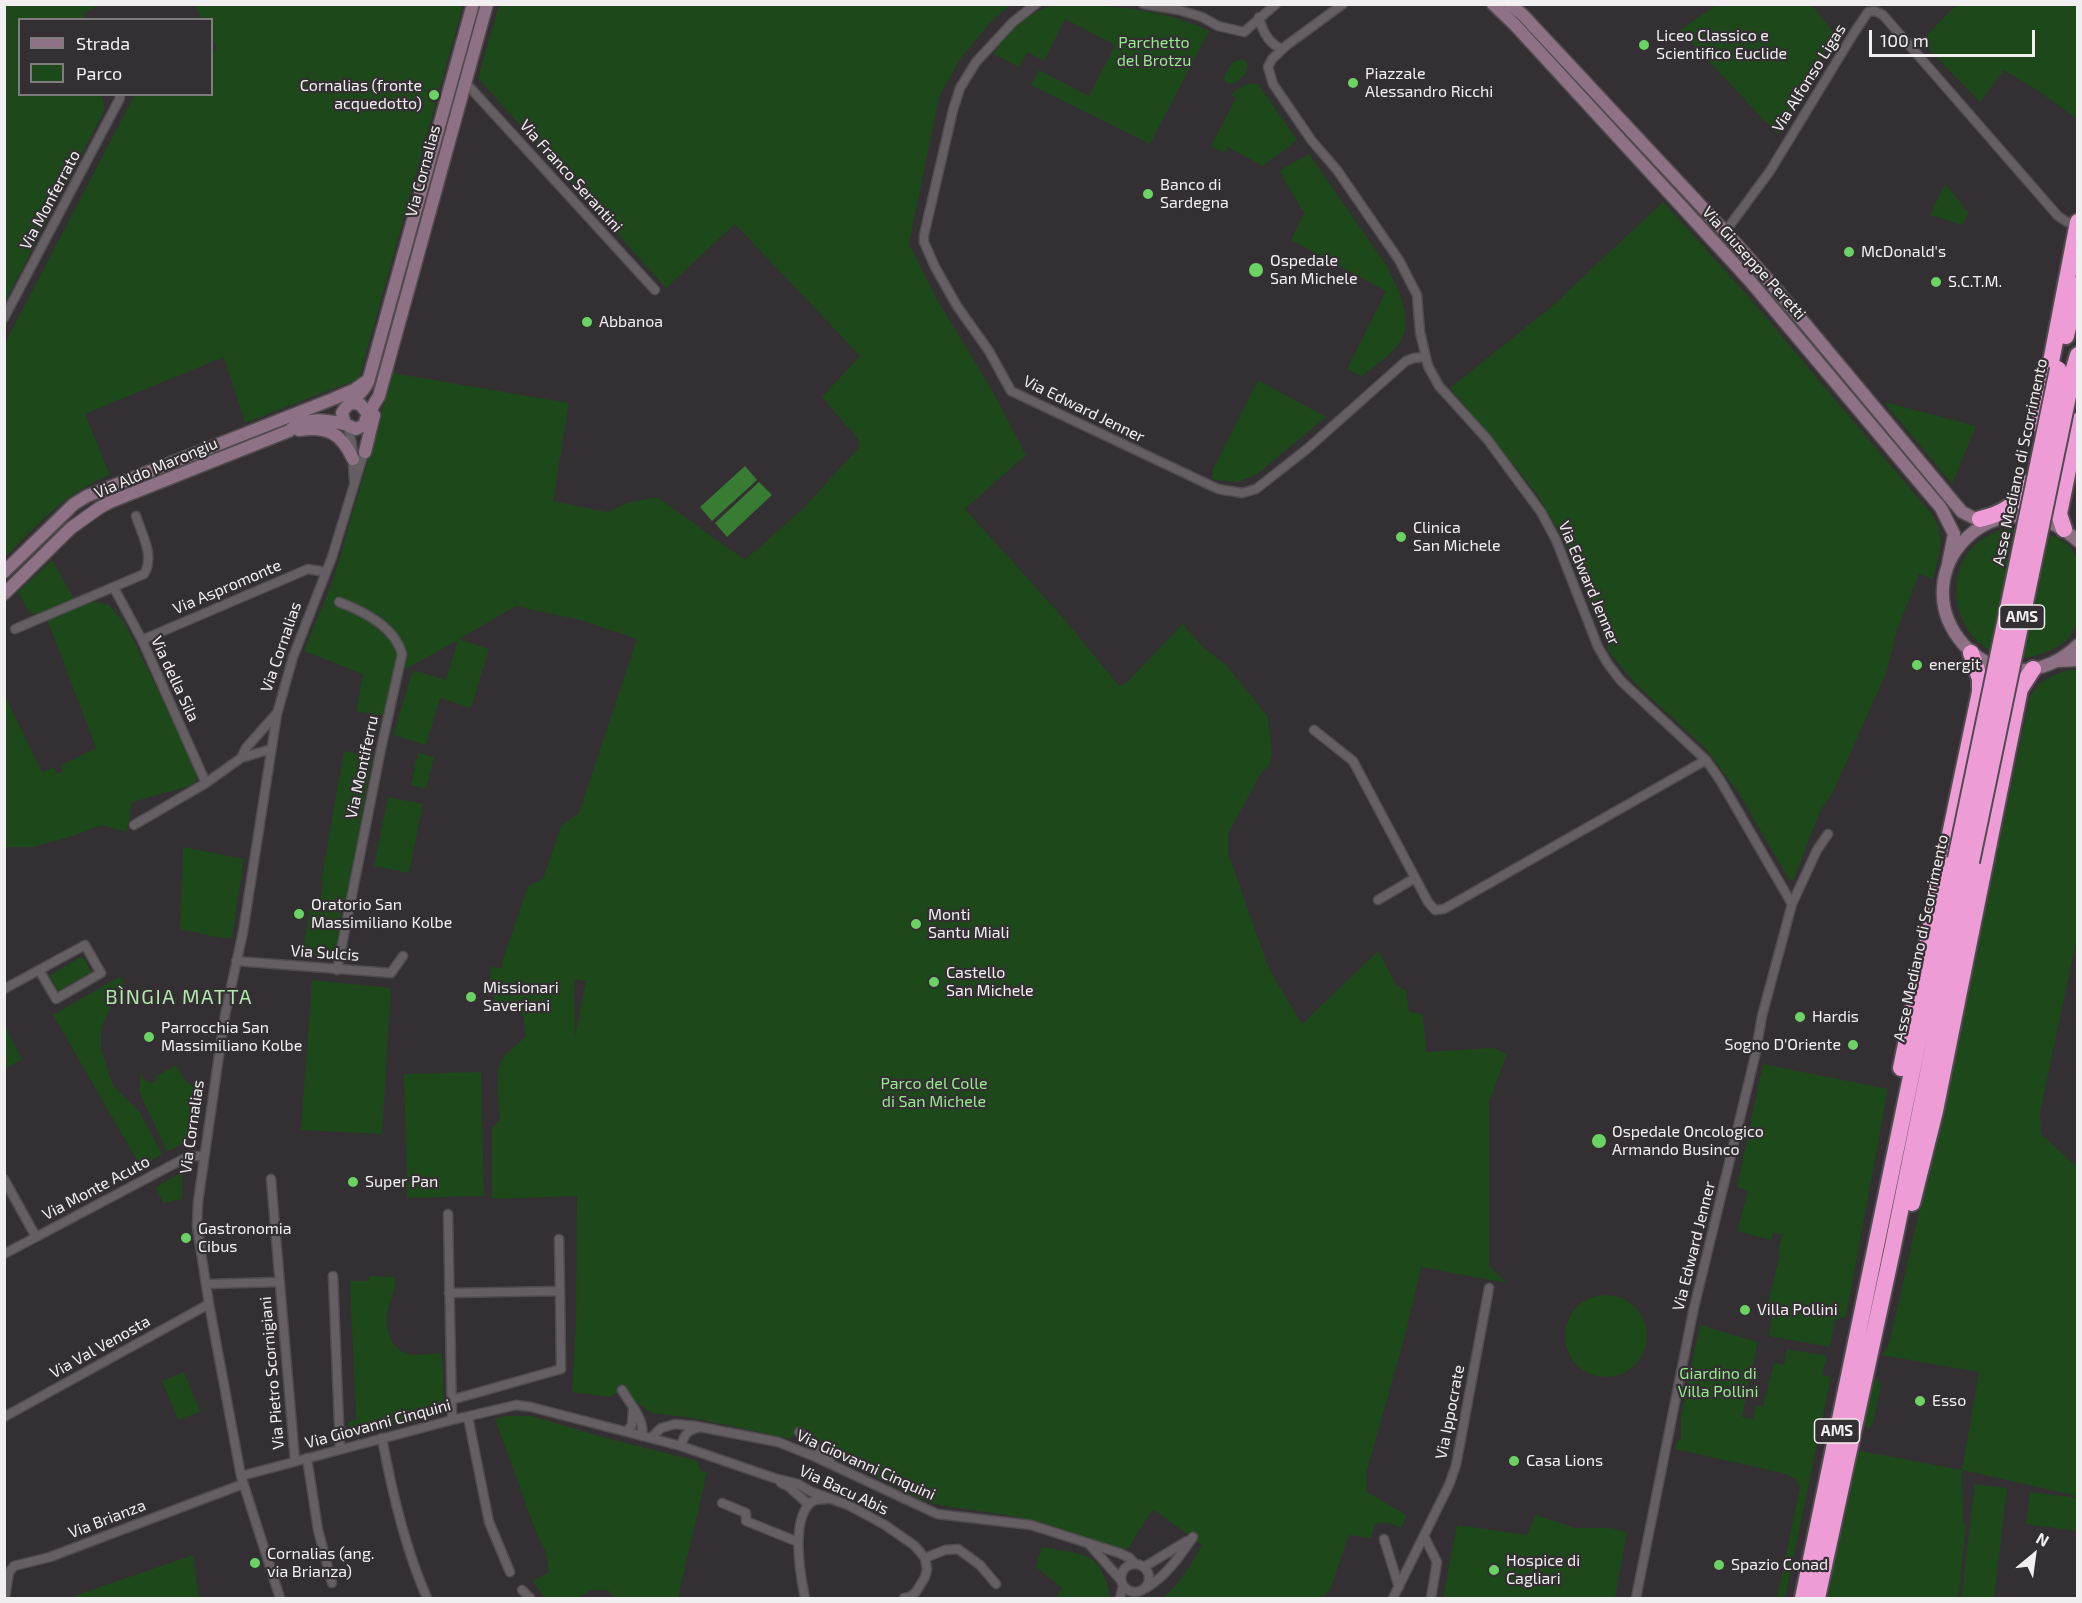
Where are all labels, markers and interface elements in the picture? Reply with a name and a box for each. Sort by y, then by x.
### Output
legend [18,18,213,96]
scale bar [1872,18,2038,56]
street label: Via Alfonso Ligas [1768,20,1850,136]
place label: Liceo Classico e Scientifico Euclide [1656,26,1787,64]
text: 100 m [1880,29,1929,51]
text: Strada [76,32,130,54]
park label: Parchetto del Brotzu [1117,33,1191,71]
marker: Liceo Classico e Scientifico Euclide [1637,38,1651,52]
text: Parco [76,62,122,84]
place label: Piazzale Alessandro Ricchi [1365,64,1493,102]
place label: Cornalias (fronte acquedotto) [300,76,422,114]
marker: Piazzale Alessandro Ricchi [1346,76,1360,90]
marker: Cornalias (fronte acquedotto) [427,88,441,102]
street label: Via Franco Serantini [515,116,627,236]
street label: Via Cornalias [402,123,444,219]
street label: Via Monferrato [16,147,84,253]
place label: Banco di Sardegna [1160,175,1229,213]
marker: Banco di Sardegna [1141,187,1155,201]
street label: Via Giuseppe Peretti [1698,202,1810,324]
place label: McDonald's [1861,242,1946,262]
marker: McDonald's [1842,245,1856,259]
place label: Ospedale San Michele [1270,251,1358,289]
marker: Ospedale San Michele [1247,261,1265,279]
place label: S.C.T.M. [1948,272,2002,292]
marker: S.C.T.M. [1929,275,1943,289]
place label: Abbanoa [599,312,663,332]
marker: Abbanoa [580,315,594,329]
street label: Asse Mediano di Scorrimento [1989,357,2051,567]
street label: Via Edward Jenner [1020,371,1148,447]
street label: Via Aldo Marongiu [91,433,221,503]
place label: Clinica San Michele [1413,518,1501,556]
street label: Via Edward Jenner [1554,518,1624,648]
marker: Clinica San Michele [1394,530,1408,544]
street label: Via Aspromonte [170,556,284,618]
street label: Via Cornalias [257,599,305,695]
road number: AMS [2000,605,2044,629]
street label: Via della Sila [147,633,203,725]
place label: energit [1929,655,1981,675]
marker: energit [1910,658,1924,672]
street label: Via Montiferru [342,714,382,820]
street label: Asse Mediano di Scorrimento [1890,833,1952,1043]
place label: Oratorio San Massimiliano Kolbe [311,895,452,933]
place label: Monti Santu Miali [928,905,1009,943]
marker: Oratorio San Massimiliano Kolbe [292,907,306,921]
marker: Monti Santu Miali [909,917,923,931]
street label: Via Sulcis [290,941,360,965]
place label: Castello San Michele [946,963,1034,1001]
marker: Castello San Michele [927,975,941,989]
place label: Missionari Saveriani [483,978,559,1016]
district label: BÌNGIA MATTA [105,985,253,1009]
marker: Missionari Saveriani [464,990,478,1004]
place label: Hardis [1812,1007,1859,1027]
marker: Hardis [1793,1010,1807,1024]
place label: Parrocchia San Massimiliano Kolbe [161,1018,302,1056]
marker: Parrocchia San Massimiliano Kolbe [142,1030,156,1044]
place label: Sogno D'Oriente [1724,1035,1841,1055]
marker: Sogno D'Oriente [1846,1038,1860,1052]
park label: Parco del Colle di San Michele [880,1074,988,1112]
street label: Via Cornalias [176,1079,208,1175]
place label: Ospedale Oncologico Armando Businco [1612,1122,1764,1160]
marker: Ospedale Oncologico Armando Businco [1590,1132,1608,1150]
street label: Via Monte Acuto [39,1152,153,1224]
place label: Super Pan [365,1172,438,1192]
marker: Super Pan [346,1175,360,1189]
street label: Via Edward Jenner [1669,1179,1719,1313]
place label: Gastronomia Cibus [198,1219,292,1257]
marker: Gastronomia Cibus [179,1231,193,1245]
street label: Via Pietro Scornigiani [256,1296,288,1450]
place label: Villa Pollini [1757,1300,1838,1320]
marker: Villa Pollini [1738,1303,1752,1317]
street label: Via Val Venosta [47,1312,153,1382]
street label: Via Ippocrate [1431,1363,1469,1461]
park label: Giardino di Villa Pollini [1678,1364,1758,1402]
place label: Esso [1932,1391,1966,1411]
marker: Esso [1913,1394,1927,1408]
street label: Via Giovanni Cinquini [303,1395,453,1453]
road number: AMS [1814,1419,1860,1443]
street label: Via Giovanni Cinquini [793,1426,939,1504]
place label: Casa Lions [1526,1451,1603,1471]
marker: Casa Lions [1507,1454,1521,1468]
street label: Via Bacu Abis [796,1461,892,1519]
street label: Via Brianza [66,1495,148,1543]
north arrow [2004,1525,2064,1585]
text: N [2033,1528,2053,1550]
place label: Cornalias (ang. via Brianza) [267,1544,374,1582]
place label: Hospice di Cagliari [1506,1551,1580,1589]
place label: Spazio Conad [1731,1555,1828,1575]
marker: Cornalias (ang. via Brianza) [248,1556,262,1570]
marker: Spazio Conad [1712,1558,1726,1572]
marker: Hospice di Cagliari [1487,1563,1501,1577]

